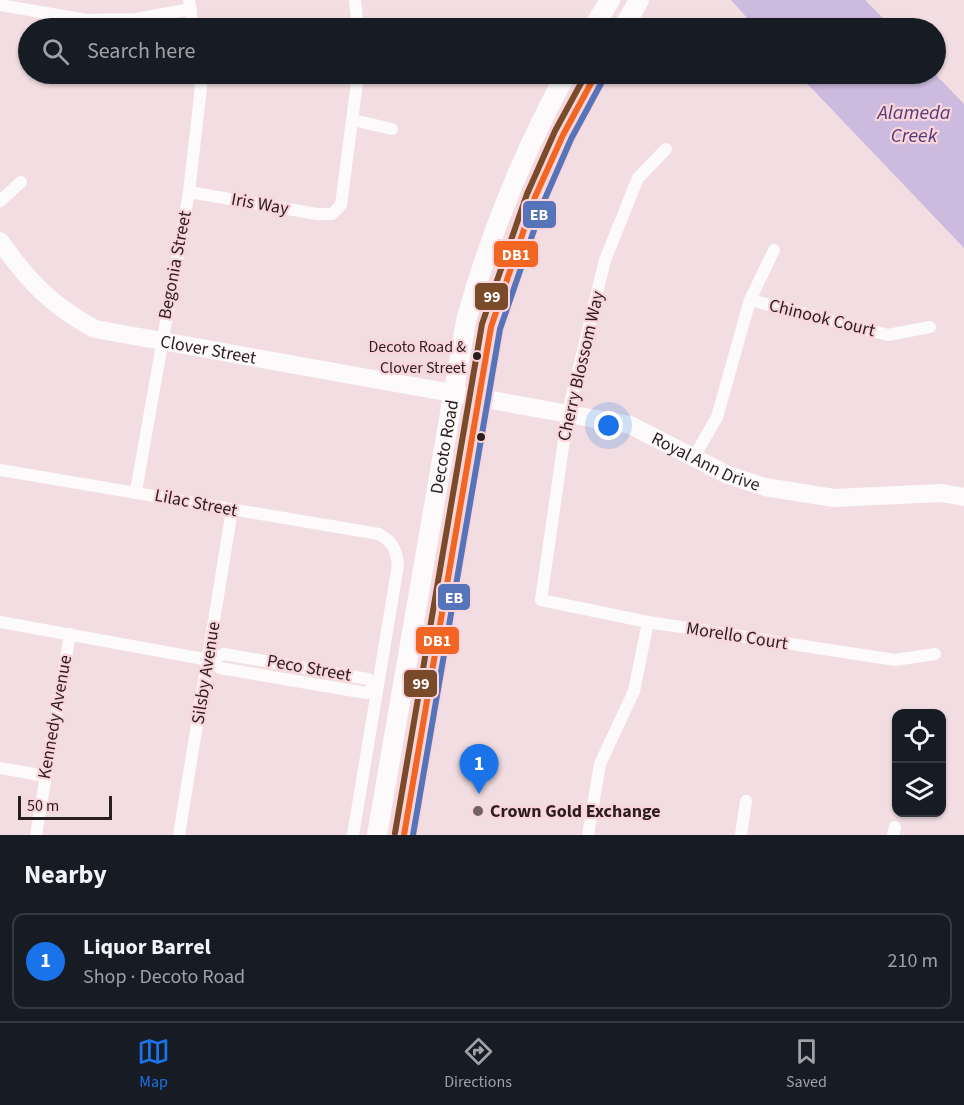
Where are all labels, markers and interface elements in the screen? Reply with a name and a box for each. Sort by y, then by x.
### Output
search box [18,18,946,84]
icon: search [39,35,72,68]
text: Search here [87,35,195,67]
water label: Alameda Creek [876,99,951,150]
street label: Iris Way [229,187,291,221]
line badge: EB [522,200,557,229]
text: EB [530,204,549,226]
street label: Begonia Street [152,209,198,321]
line badge: DB1 [493,240,539,268]
text: DB1 [502,244,530,266]
line badge: 99 [474,282,509,311]
text: 99 [484,286,500,308]
street label: Cherry Blossom Way [552,288,611,444]
street label: Chinook Court [766,293,878,343]
street label: Clover Street [158,328,258,370]
place label: Decoto Road & Clover Street [369,336,467,379]
marker: Decoto Road & Clover Street [471,350,483,362]
street label: Decoto Road [424,398,465,496]
your location [594,411,623,440]
street label: Royal Ann Drive [647,426,763,497]
unlabelled marker [475,431,487,443]
street label: Lilac Street [153,483,239,523]
line badge: EB [437,583,471,611]
text: EB [445,587,464,609]
street label: Morello Court [684,616,790,656]
street label: Silsby Avenue [186,620,226,726]
line badge: DB1 [415,626,460,655]
text: DB1 [423,630,451,652]
street label: Peco Street [265,648,353,688]
street label: Kennedy Avenue [32,653,78,781]
line badge: 99 [403,669,438,698]
text: 99 [413,673,429,695]
map controls [892,709,946,817]
button: locate [892,709,946,763]
pin: 1 [460,744,498,794]
button: layers [892,763,946,817]
scale bar [18,793,112,820]
text: 50 m [27,795,59,817]
place label: Crown Gold Exchange [490,799,661,824]
marker: Crown Gold Exchange [471,804,485,818]
text: Nearby [24,856,107,893]
text: Liquor Barrel [83,931,211,963]
text: 1 [40,947,51,975]
text: 210 m [888,947,938,975]
text: Shop · Decoto Road [83,963,245,991]
tab: Map [137,1035,170,1093]
tab: Directions [444,1035,512,1093]
tab: Saved [786,1035,827,1093]

